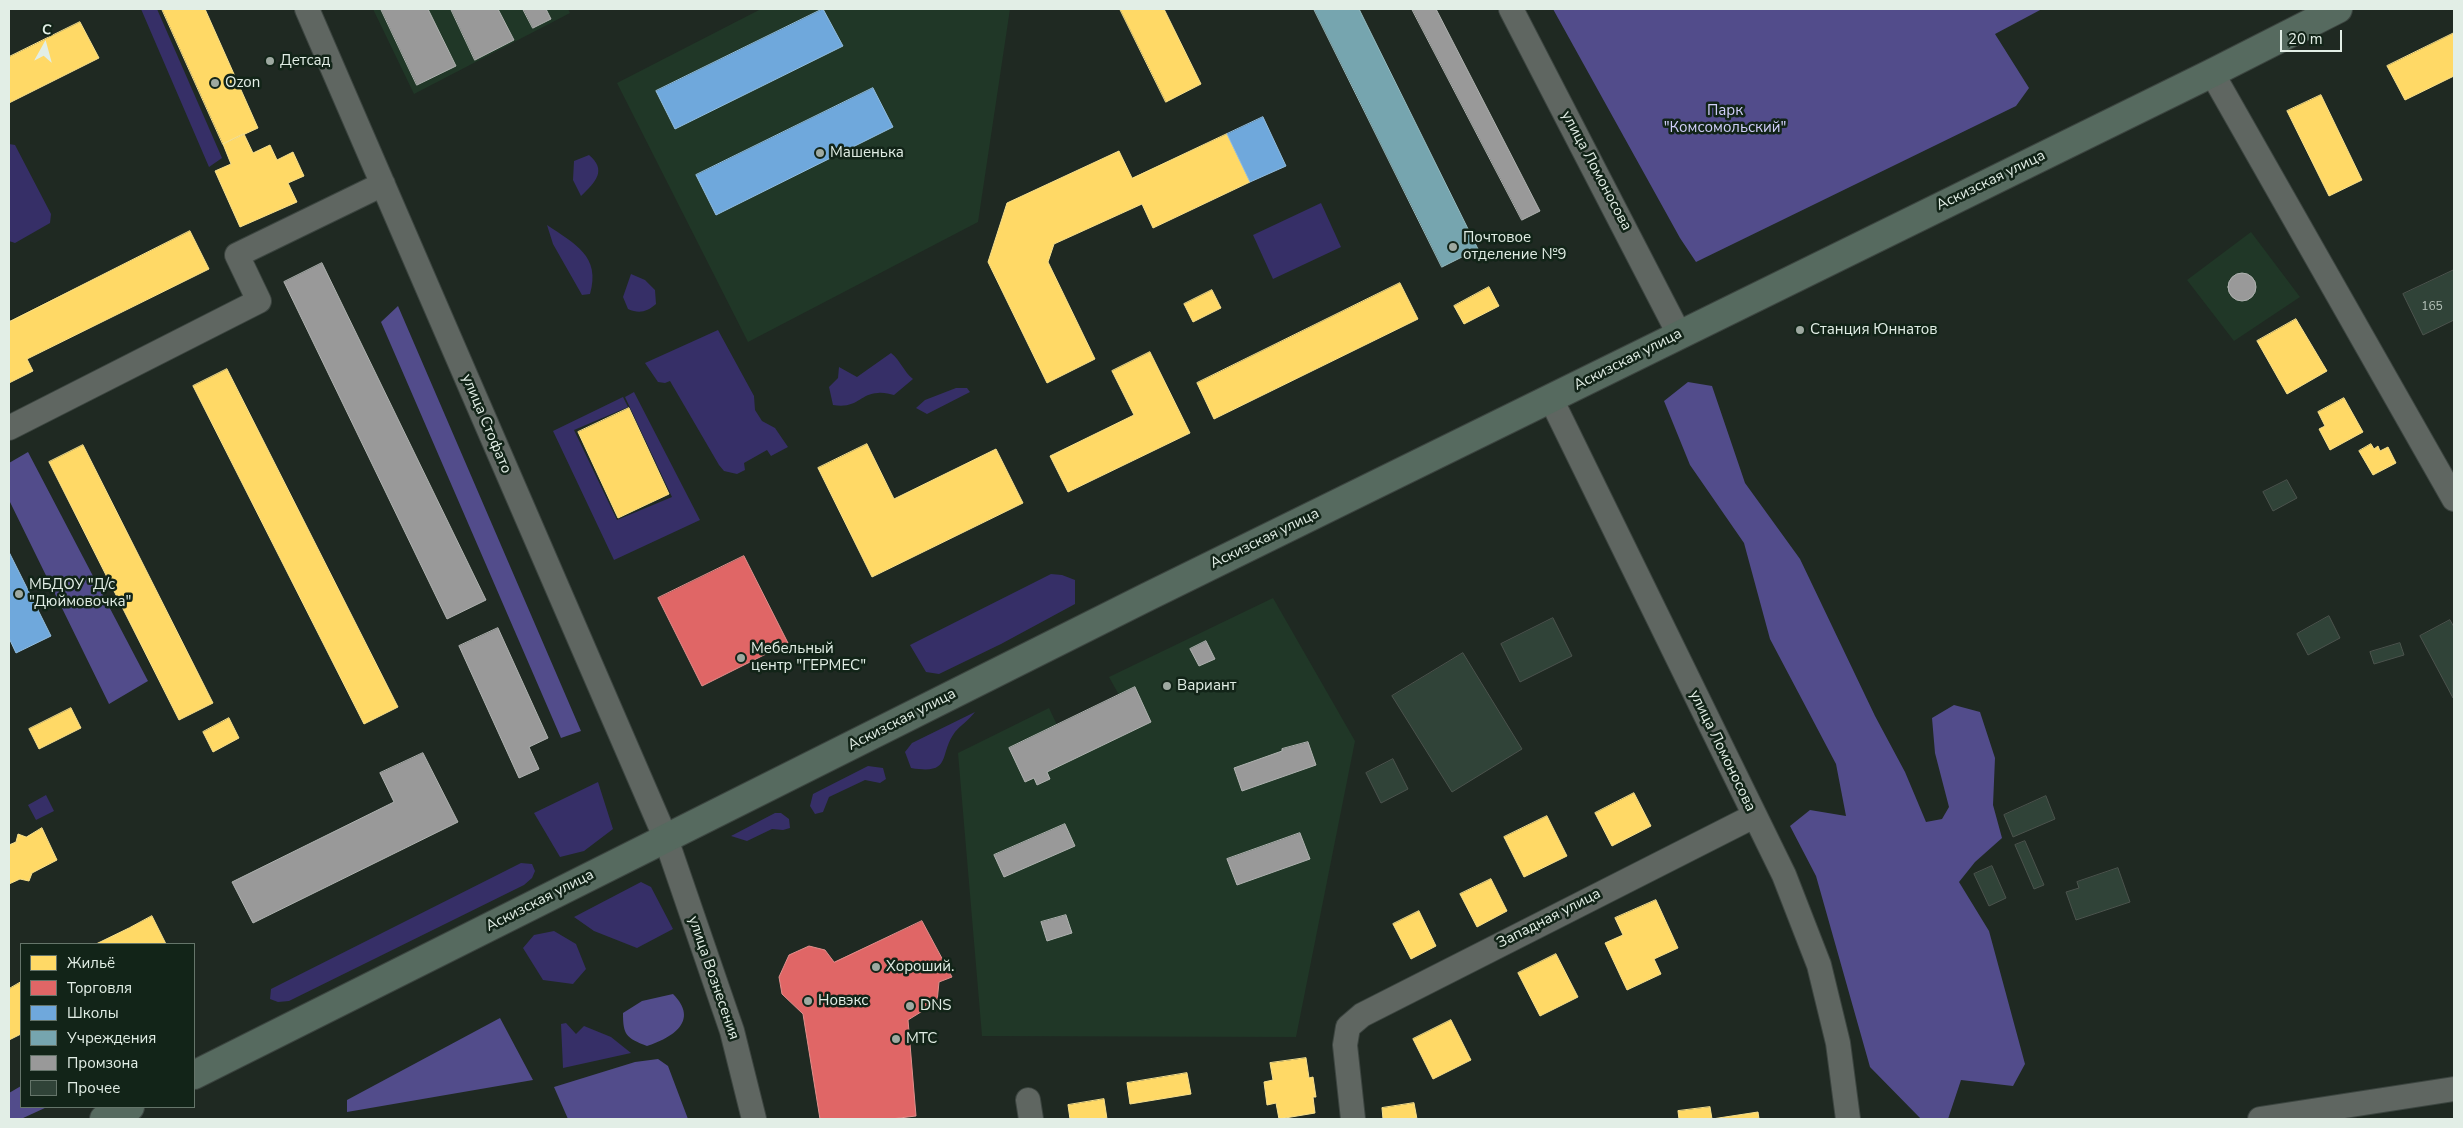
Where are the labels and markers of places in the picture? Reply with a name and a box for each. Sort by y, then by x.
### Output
place label: Детсад [280,52,330,70]
marker: Детсад [264,55,276,67]
place label: Ozon [225,74,260,92]
marker: Ozon [209,77,221,89]
place label: Машенька [830,144,904,162]
marker: Машенька [814,147,826,159]
place label: Почтовое отделение №9 [1463,229,1567,264]
marker: Почтовое отделение №9 [1447,241,1459,253]
place label: Станция Юннатов [1810,321,1938,339]
marker: Станция Юннатов [1794,324,1806,336]
place label: МБДОУ "Д/с "Дюймовочка" [29,576,131,611]
marker: МБДОУ "Д/с "Дюймовочка" [13,588,25,600]
place label: Мебельный центр "ГЕРМЕС" [751,640,866,675]
marker: Мебельный центр "ГЕРМЕС" [735,652,747,664]
place label: Вариант [1177,677,1236,695]
marker: Вариант [1161,680,1173,692]
place label: Хороший. [886,958,954,976]
marker: Хороший. [870,961,882,973]
place label: Новэкс [818,992,868,1010]
marker: Новэкс [802,995,814,1007]
place label: DNS [920,997,951,1015]
marker: DNS [904,1000,916,1012]
place label: МТС [906,1030,937,1048]
marker: МТС [890,1033,902,1045]

